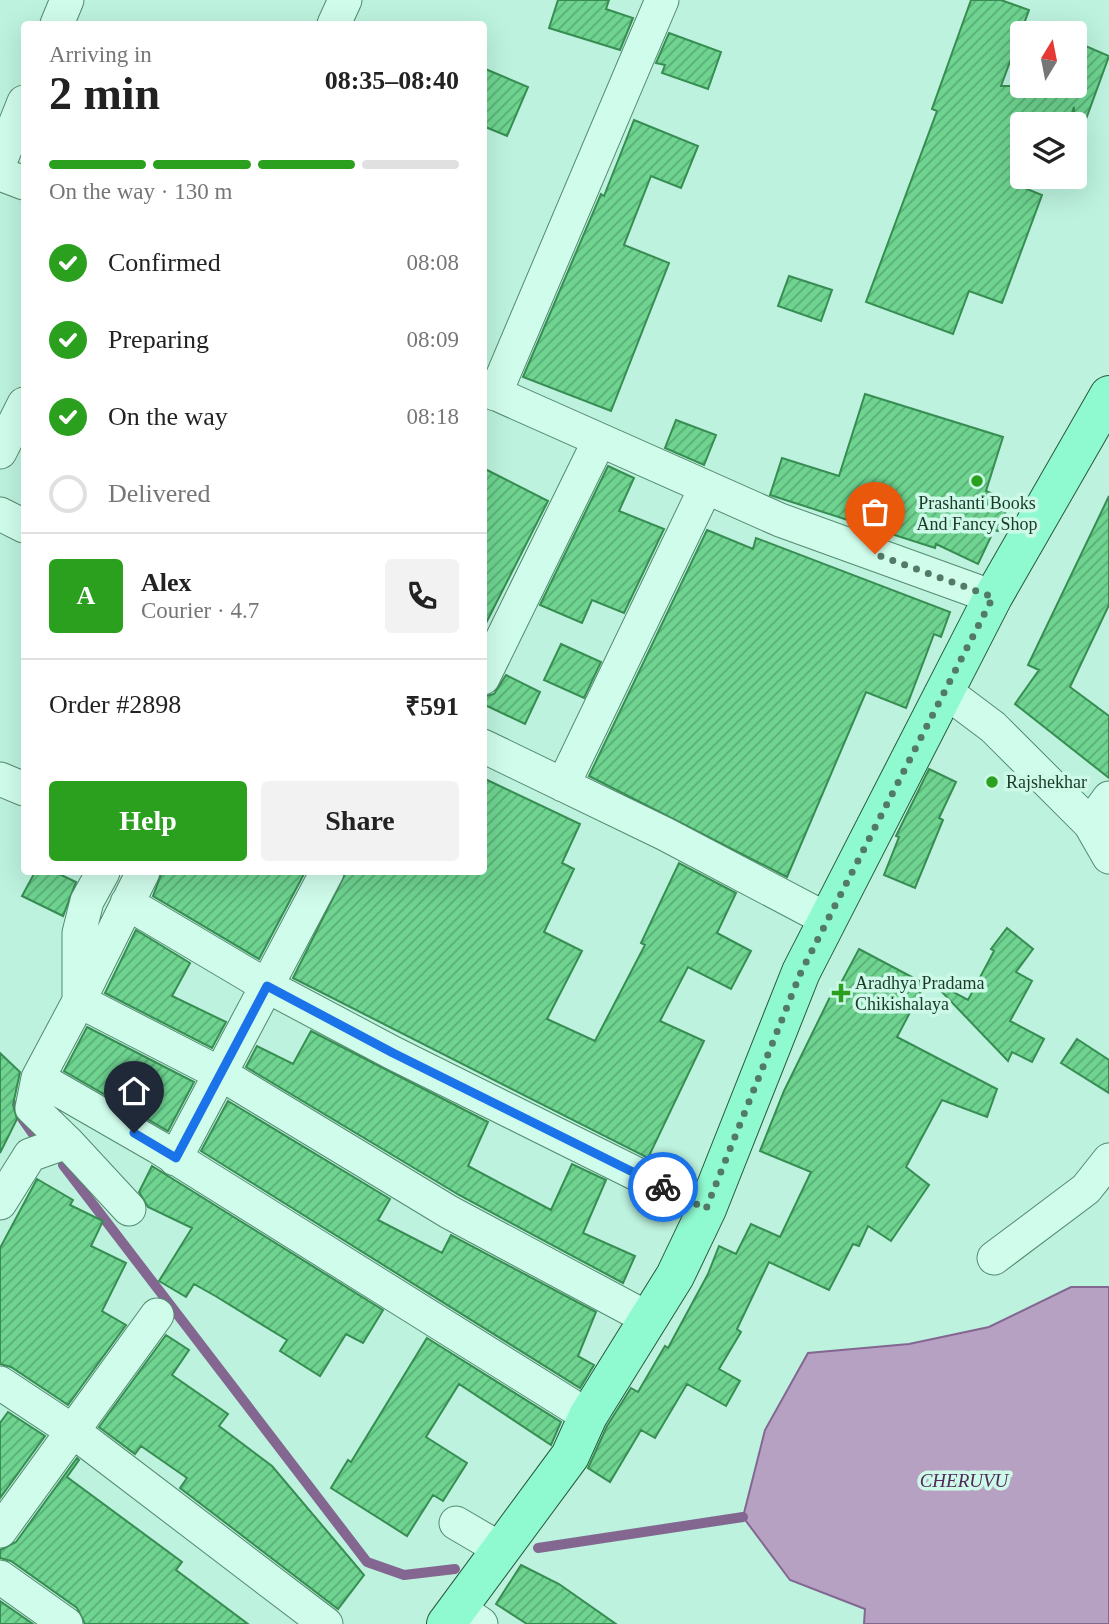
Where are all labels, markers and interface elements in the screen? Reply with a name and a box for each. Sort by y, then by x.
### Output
north arrow [1010,21,1087,98]
map controls [1010,21,1087,189]
text: Arriving in [49,42,152,67]
text: 08:35–08:40 [325,66,459,95]
text: 2 min [49,68,160,119]
button: layers [1010,112,1087,189]
text: On the way · 130 m [49,179,232,204]
icon: check [49,244,87,282]
text: Confirmed [108,248,221,277]
text: 08:08 [407,250,459,275]
icon: check [49,321,87,359]
text: Preparing [108,325,209,354]
text: 08:09 [407,327,459,352]
icon: check [49,398,87,436]
text: On the way [108,402,228,431]
text: 08:18 [407,404,459,429]
marker: Prashanti Books And Fancy Shop [969,473,985,489]
text: Delivered [108,479,211,508]
pin [845,482,905,554]
icon: bag [856,493,894,531]
place label: Prashanti Books And Fancy Shop [917,493,1038,534]
button: phone [385,559,459,633]
text: Alex [141,568,192,597]
text: A [77,581,95,610]
text: Courier · 4.7 [141,598,259,623]
text: Order #2898 [49,690,181,719]
text: ₹591 [405,692,459,721]
place label: Rajshekhar [1006,772,1087,792]
marker: Rajshekhar [984,774,1000,790]
button: Help [49,781,247,861]
button: Share [261,781,459,861]
place label: Aradhya Pradama Chikishalaya [855,973,984,1014]
marker: Aradhya Pradama Chikishalaya [833,985,849,1001]
pin [104,1061,164,1133]
icon: home [115,1072,153,1110]
courier [628,1152,698,1222]
icon: bike [644,1168,682,1206]
water label: CHERUVU [920,1470,1010,1491]

